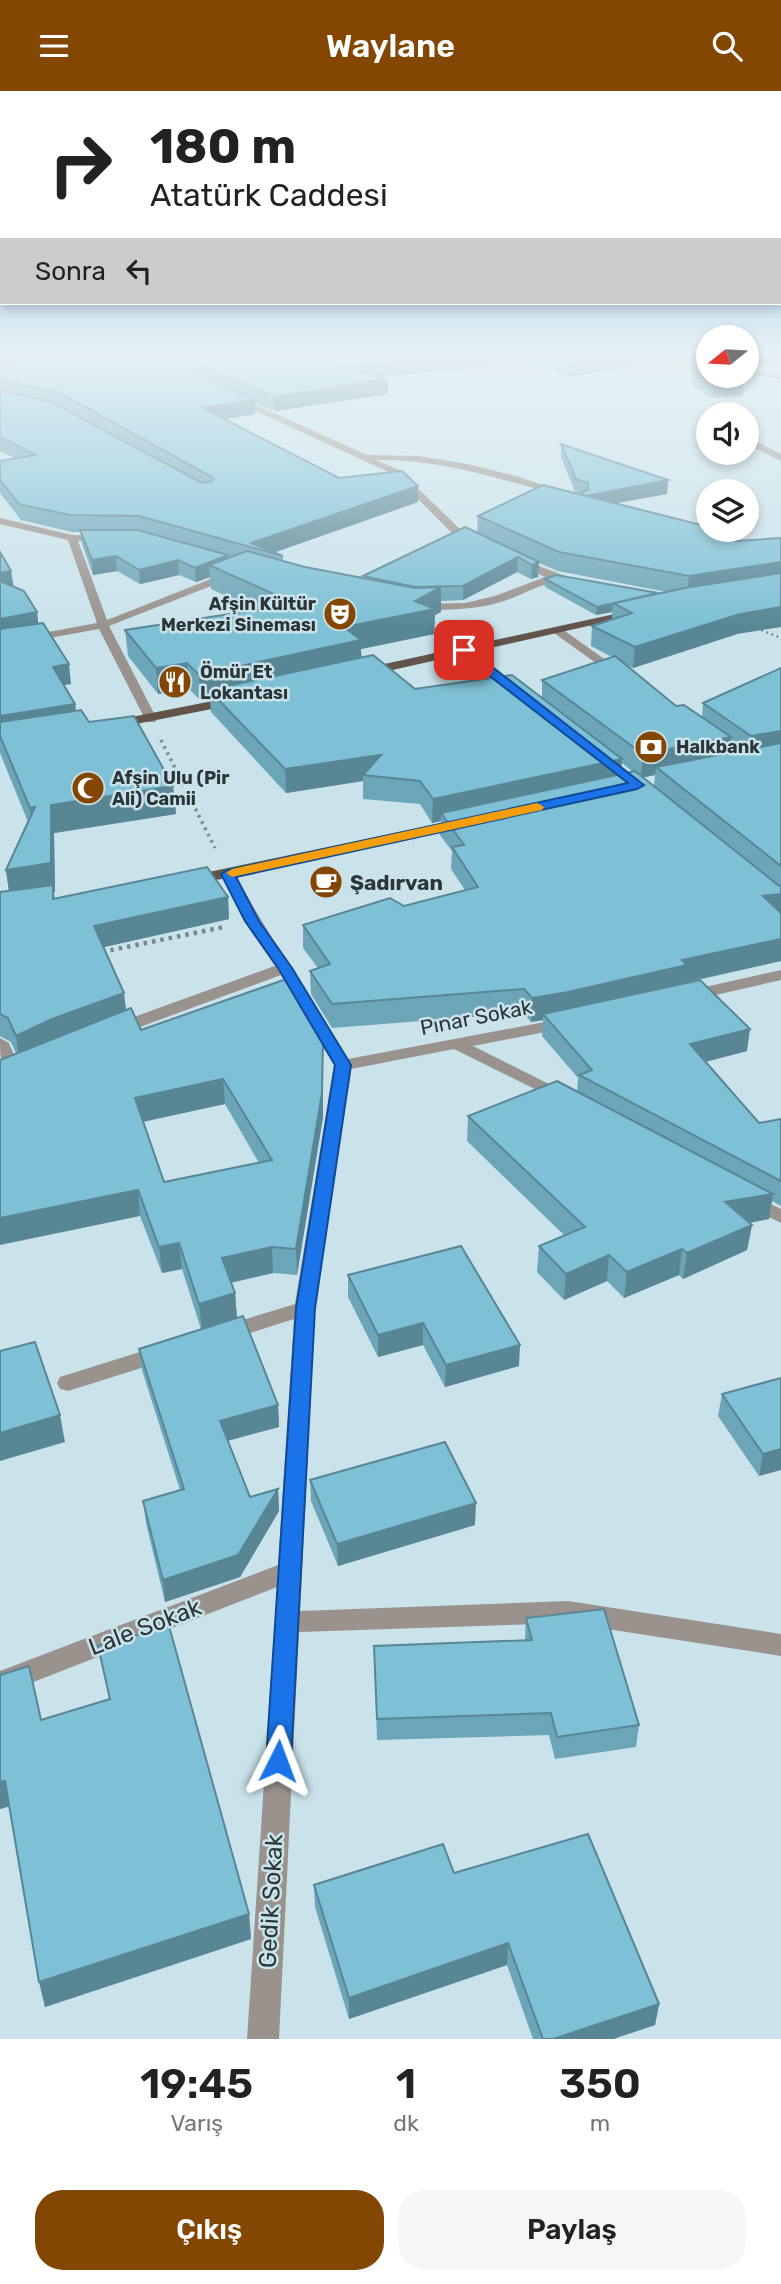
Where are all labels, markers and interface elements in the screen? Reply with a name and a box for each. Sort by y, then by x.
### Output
icon: menu [35,27,73,65]
text: Waylane [326,27,455,65]
icon: search [708,27,746,65]
text: 180 m [150,117,296,175]
icon: right [35,119,126,210]
text: Atatürk Caddesi [150,176,388,214]
icon: left [120,252,158,290]
text: Sonra [35,256,106,287]
north arrow [696,325,760,389]
map controls [696,325,759,542]
button: sound [696,402,759,465]
button: layers [696,479,759,542]
place label: Afşin Kültür Merkezi Sineması [161,593,316,636]
theatre icon: Afşin Kültür Merkezi Sineması [321,595,359,633]
pin [434,620,494,680]
icon: arrive [445,631,483,669]
place label: Ömür Et Lokantası [200,661,288,704]
restaurant icon: Ömür Et Lokantası [156,663,194,701]
bank icon: Halkbank [632,728,670,766]
place label: Halkbank [676,736,760,758]
place label: Afşin Ulu (Pir Ali) Camii [112,767,229,810]
mosque icon: Afşin Ulu (Pir Ali) Camii [69,769,107,807]
cafe icon: Şadırvan [307,863,345,901]
place label: Şadırvan [350,870,443,895]
street label: Pınar Sokak [418,994,534,1040]
street label: Lale Sokak [85,1592,206,1661]
position arrow [241,1724,315,1798]
street label: Gedik Sokak [254,1833,289,1969]
text: 19:45 [140,2059,253,2109]
text: 1 [396,2059,416,2109]
text: 350 [559,2059,641,2109]
text: Varış [170,2109,223,2137]
text: dk [393,2109,419,2137]
text: m [590,2109,610,2137]
button: Çıkış [35,2190,384,2270]
button: Paylaş [398,2190,746,2270]

